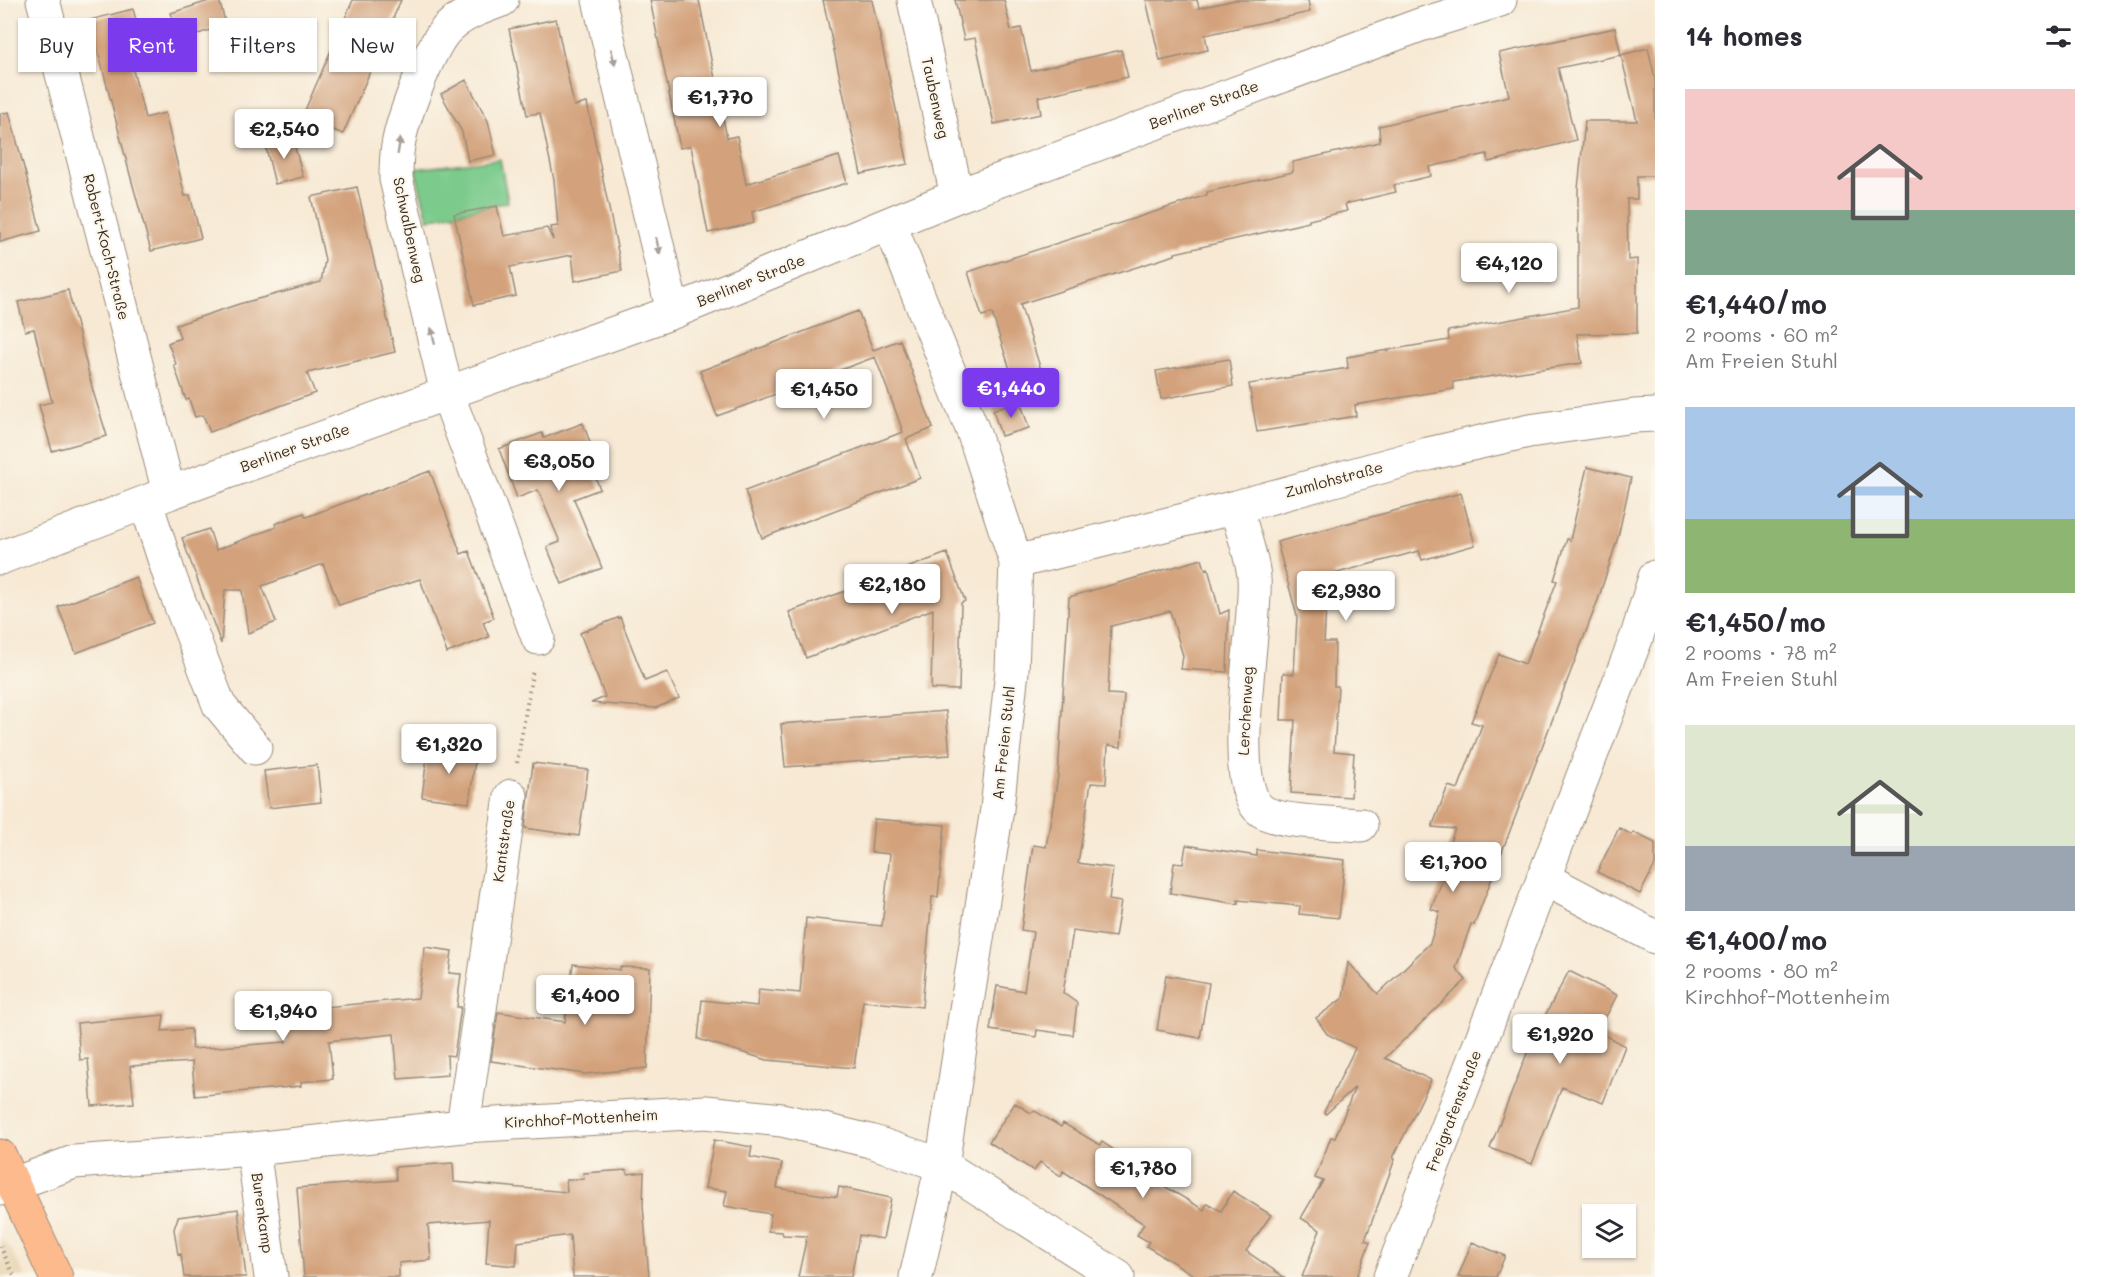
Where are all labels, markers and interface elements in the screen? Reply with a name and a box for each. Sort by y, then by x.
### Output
chip: Buy [18,18,96,72]
chip: Rent [108,18,197,72]
chip: Filters [209,18,317,72]
chip: New [329,18,416,72]
text: 14 homes [1685,19,1803,53]
icon: filters [2042,20,2075,53]
one-way arrow [609,47,619,66]
street label: Taubenweg [918,55,954,141]
street label: Berliner Straße [1146,75,1261,133]
pin: €1,770 [671,77,769,128]
text: €1,770 [687,83,753,109]
pin: €2,540 [235,109,333,160]
text: €2,540 [249,115,319,141]
icon: home [1826,128,1934,236]
one-way arrow [394,136,403,155]
street label: Robert-Koch-Straße [79,171,135,322]
street label: Schwalbenweg [389,175,431,285]
one-way arrow [653,237,663,256]
pin: €4,120 [1460,243,1558,294]
street label: Berliner Straße [694,249,808,311]
text: €4,120 [1475,249,1543,275]
text: €1,440/mo [1685,287,1827,321]
text: 2 rooms · 60 m² [1685,321,1838,347]
one-way arrow [428,327,438,346]
text: Am Freien Stuhl [1685,347,1838,373]
pin: €1,440 [962,368,1060,419]
pin: €1,450 [775,369,873,420]
text: €1,440 [976,374,1046,400]
text: €1,450 [790,375,858,401]
street label: Berliner Straße [237,418,352,476]
pin: €3,050 [510,441,608,492]
icon: home [1826,446,1934,554]
text: €3,050 [523,447,595,473]
street label: Zumlohstraße [1282,456,1385,502]
pin: €2,180 [843,564,941,615]
text: €2,180 [858,570,926,596]
pin: €2,930 [1297,571,1395,622]
text: €2,930 [1311,577,1381,603]
text: €1,450/mo [1685,605,1826,639]
text: 2 rooms · 78 m² [1685,639,1837,665]
text: Am Freien Stuhl [1685,665,1838,691]
street label: Lerchenweg [1233,666,1257,756]
street label: Am Freien Stuhl [987,685,1019,801]
pin: €1,320 [400,724,498,775]
text: €1,320 [415,730,483,756]
icon: home [1826,764,1934,872]
street label: Kantstraße [487,798,519,883]
pin: €1,700 [1404,842,1502,893]
text: €1,700 [1419,848,1487,874]
text: €1,400/mo [1685,923,1827,957]
text: 2 rooms · 80 m² [1685,957,1838,983]
pin: €1,400 [536,975,634,1026]
text: €1,400 [550,981,620,1007]
text: Kirchhof-Mottenheim [1685,983,1890,1009]
pin: €1,940 [234,991,332,1042]
text: €1,940 [249,997,317,1023]
pin: €1,920 [1511,1014,1609,1065]
text: €1,920 [1526,1020,1594,1046]
street label: Freigrafenstraße [1421,1047,1485,1174]
street label: Kirchhof-Mottenheim [504,1104,658,1132]
pin: €1,780 [1094,1148,1192,1199]
text: €1,780 [1109,1154,1177,1180]
street label: Burenkamp [247,1171,279,1254]
map controls [1582,1204,1636,1258]
button: layers [1582,1204,1636,1258]

